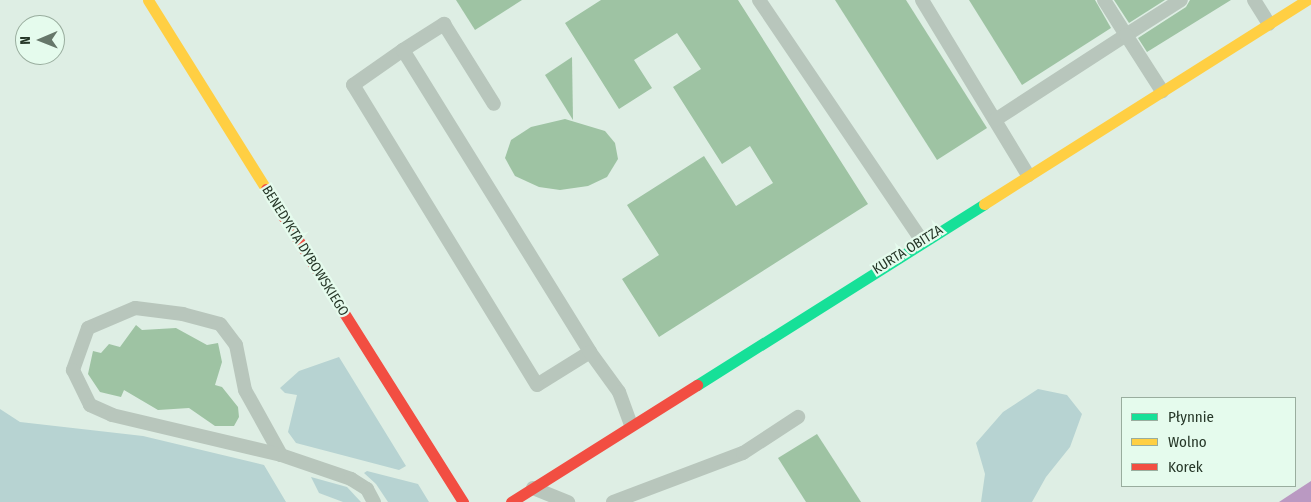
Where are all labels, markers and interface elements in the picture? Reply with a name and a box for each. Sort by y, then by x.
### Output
north arrow [15,15,65,65]
text: N [17,36,34,45]
street label: BENEDYKTA DYBOWSKIEGO [258,183,352,319]
street label: KURTA OBITZA [870,222,946,278]
legend [1121,397,1296,487]
text: Płynnie [1168,408,1214,426]
text: Wolno [1168,433,1207,451]
text: Korek [1168,458,1203,476]

